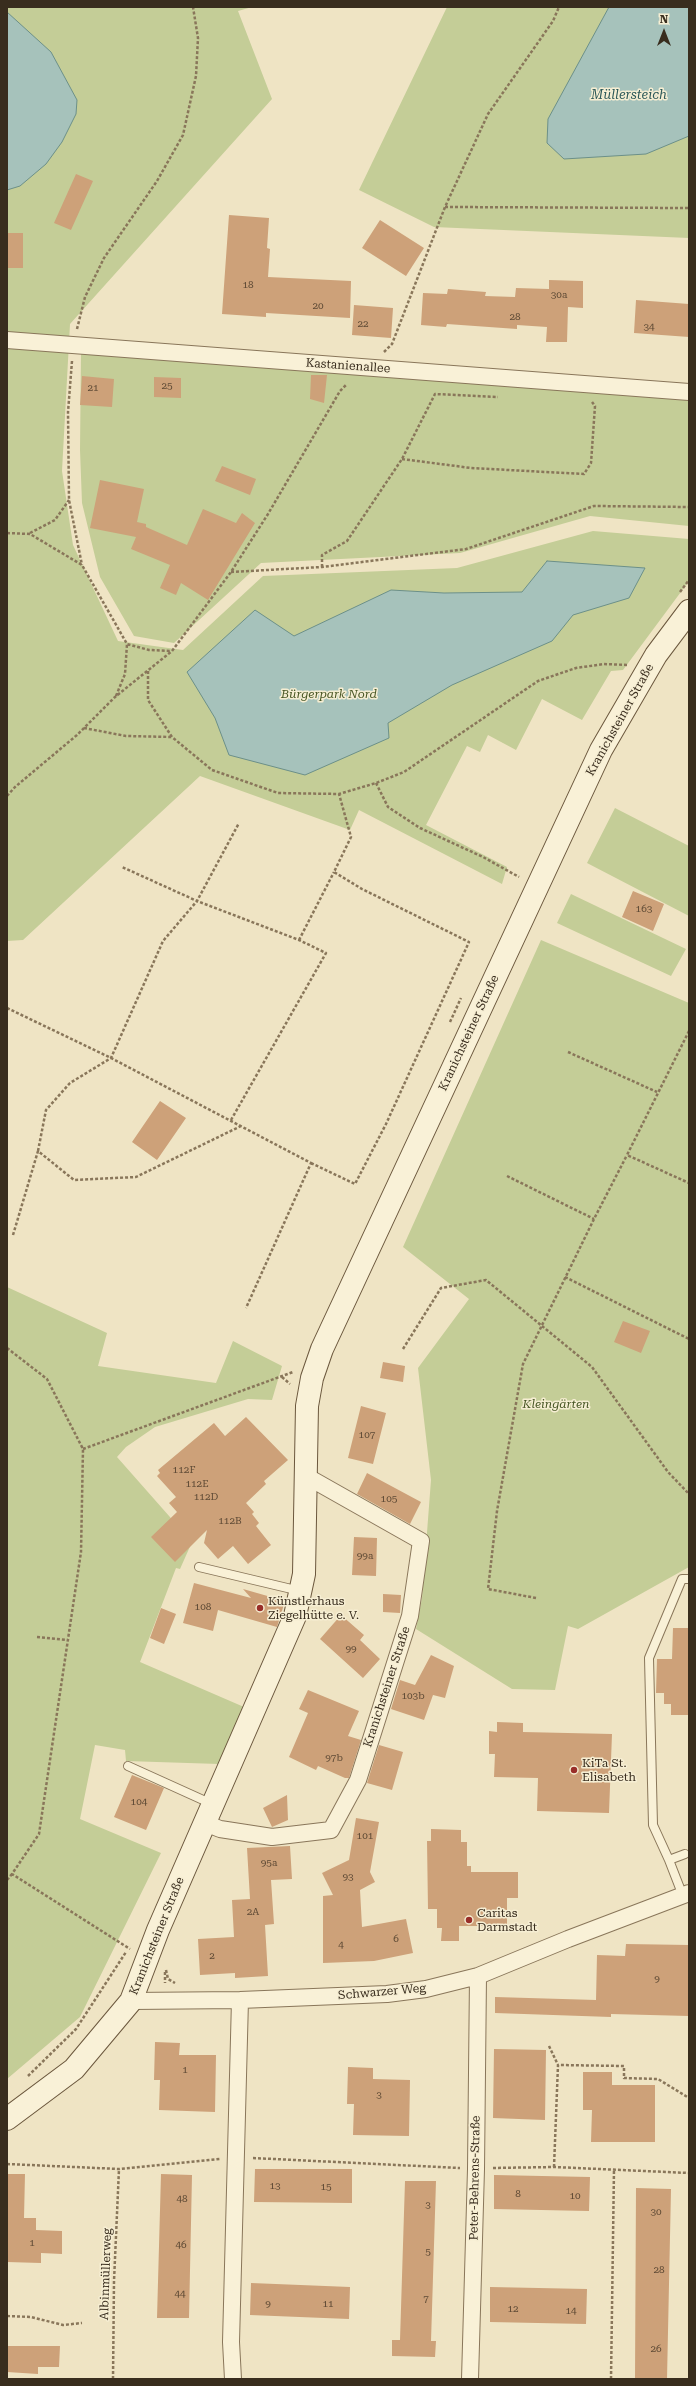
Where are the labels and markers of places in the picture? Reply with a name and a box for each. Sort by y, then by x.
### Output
place label: Künstlerhaus Ziegelhütte e. V. [268,1594,359,1622]
marker: Künstlerhaus Ziegelhütte e. V. [255,1603,265,1613]
place label: KiTa St. Elisabeth [582,1756,636,1784]
marker: KiTa St. Elisabeth [569,1765,579,1775]
place label: Caritas Darmstadt [477,1906,537,1934]
marker: Caritas Darmstadt [464,1915,474,1925]

